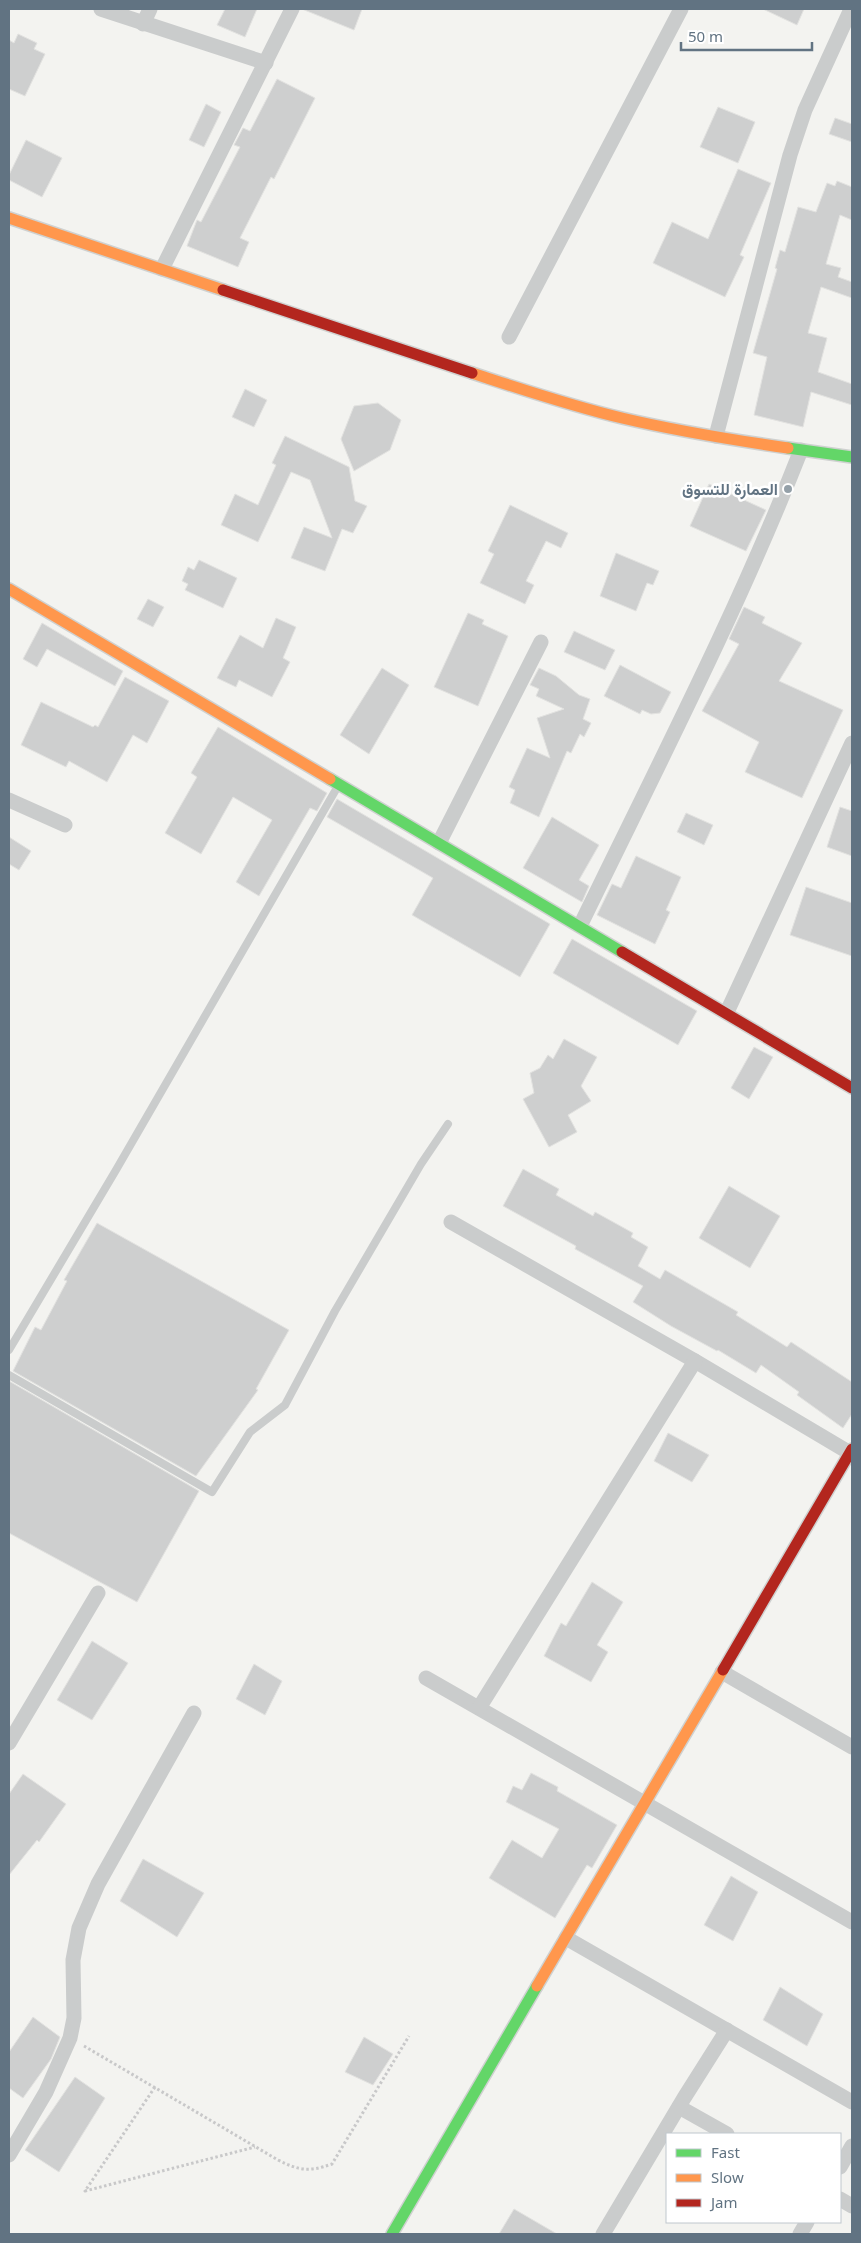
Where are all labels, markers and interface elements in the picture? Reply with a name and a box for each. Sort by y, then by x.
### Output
scale bar [681,20,812,52]
text: 50 m [688,26,723,46]
place label: العمارة للتسوق [682,478,778,500]
marker: العمارة للتسوق [782,483,794,495]
legend [666,2133,841,2223]
text: Fast [711,2142,740,2162]
text: Slow [711,2167,744,2187]
text: Jam [709,2192,738,2212]

